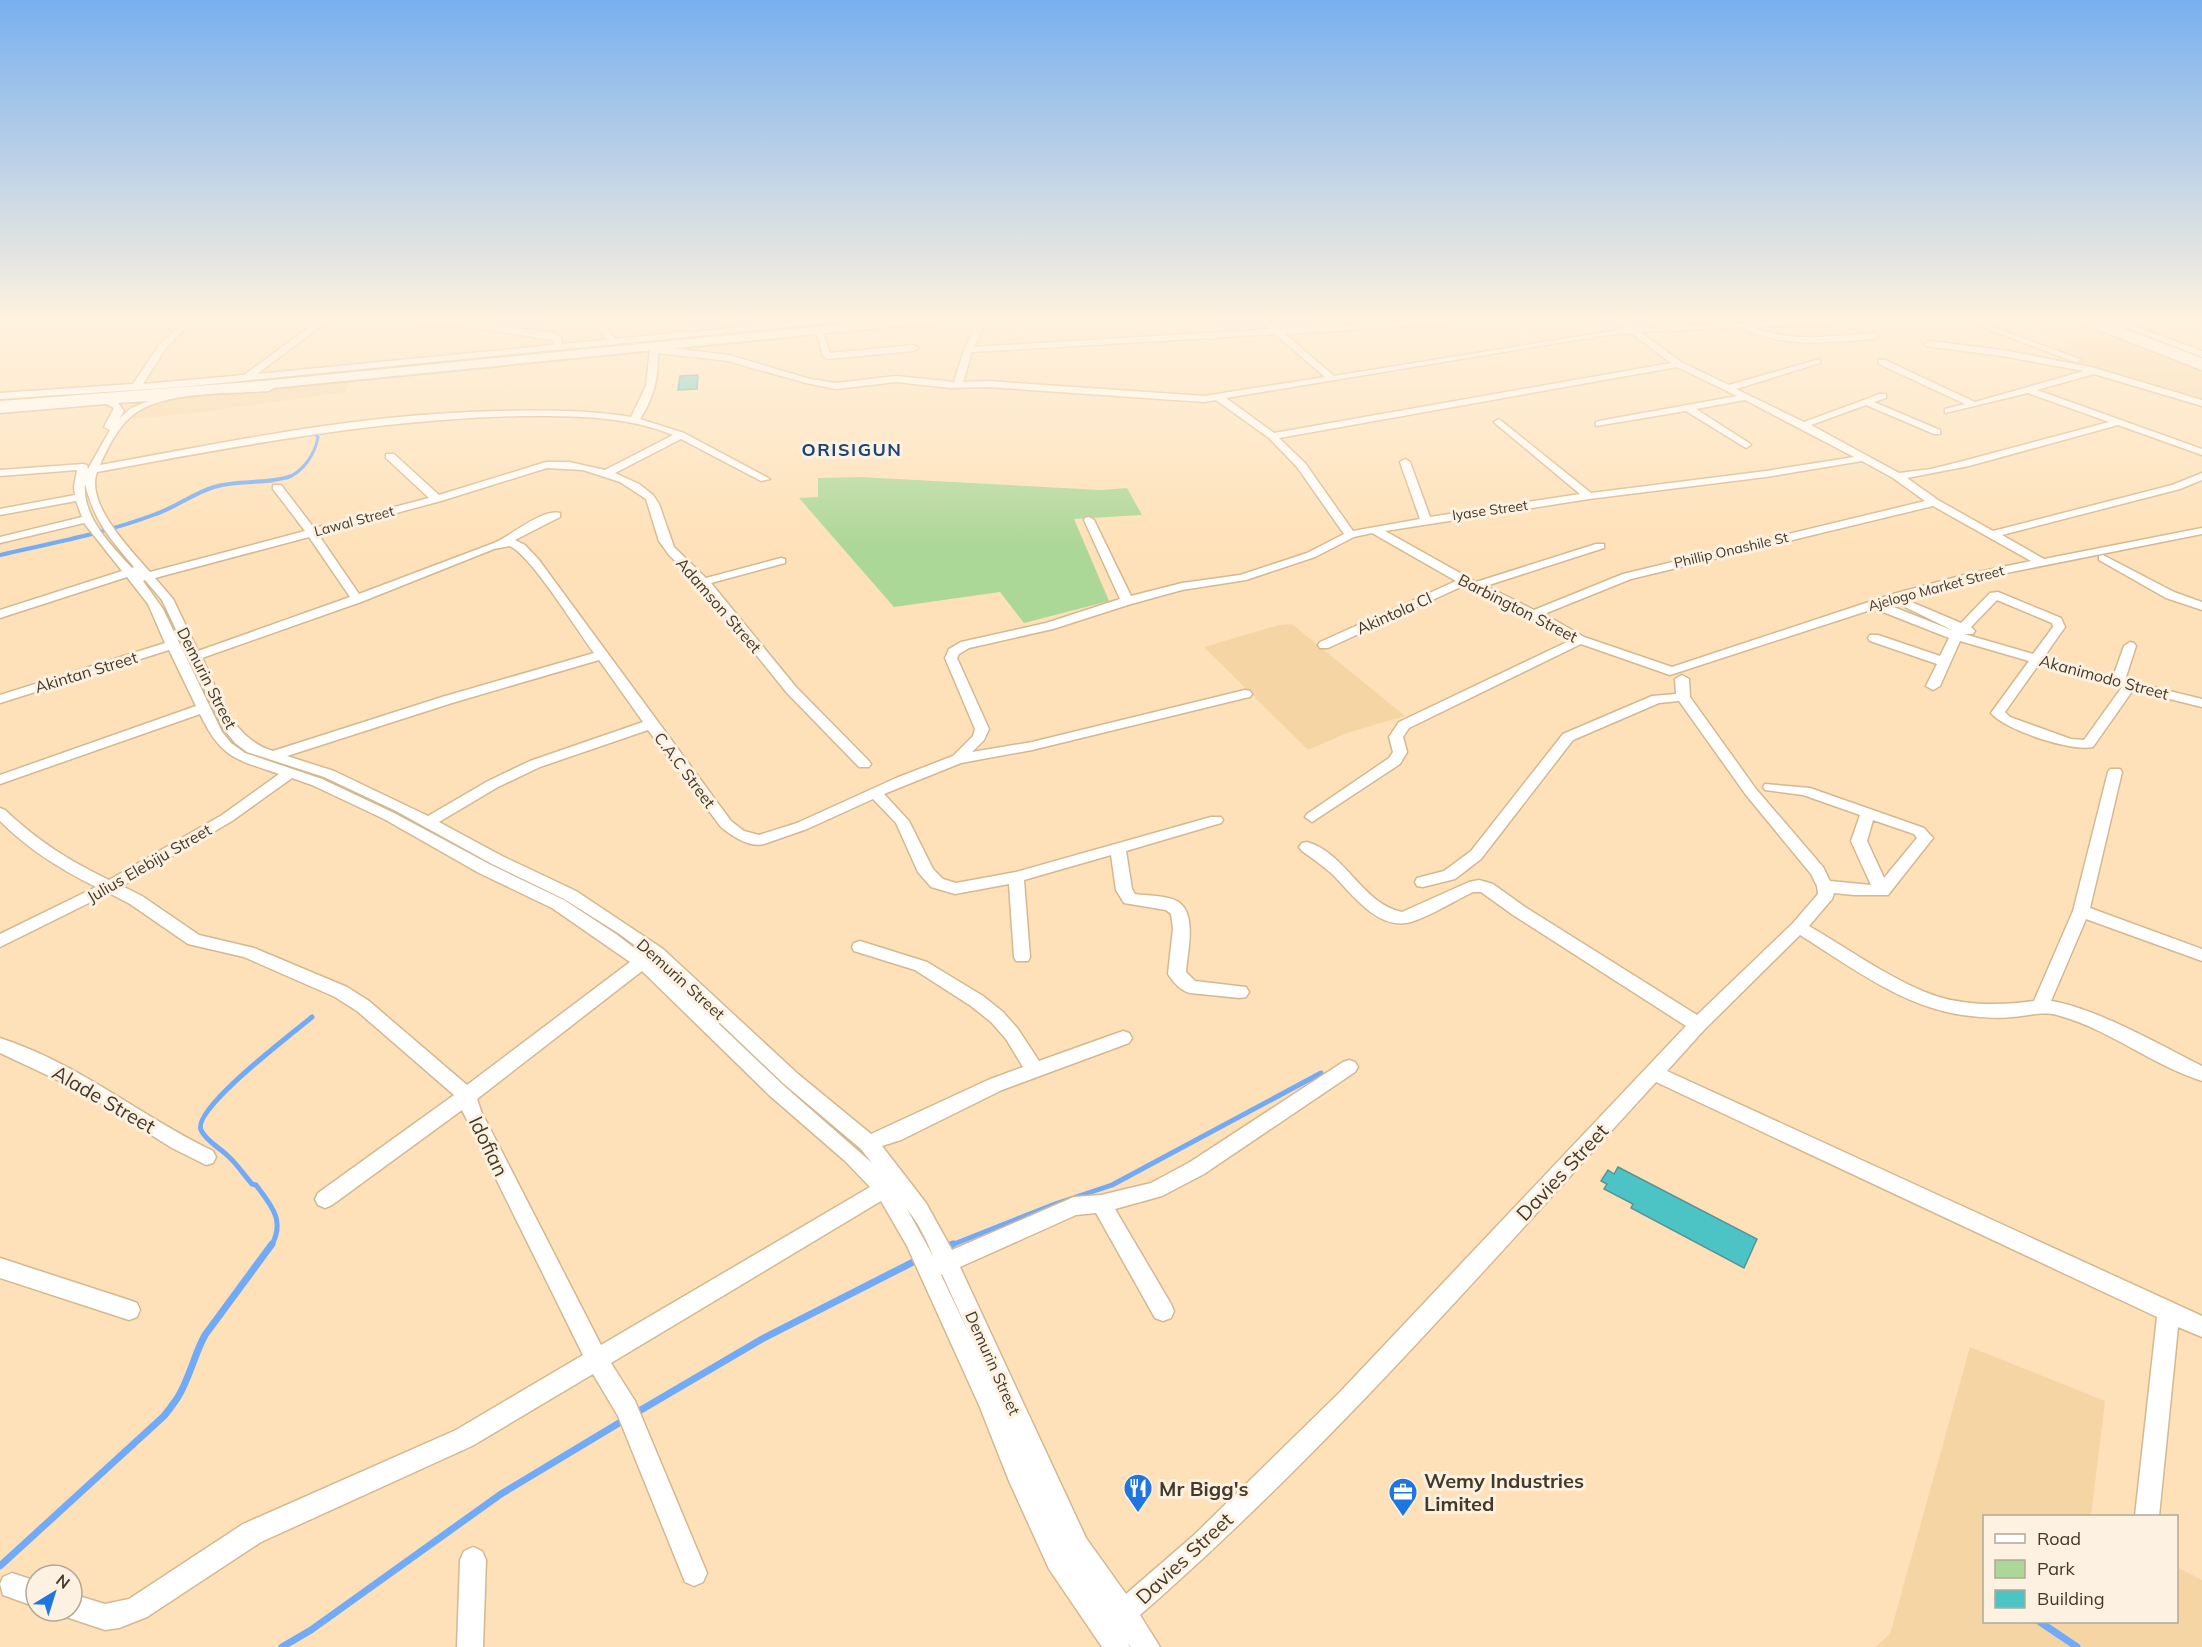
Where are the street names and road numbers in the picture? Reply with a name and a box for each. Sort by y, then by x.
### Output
street label: Iyase Street [1451,496,1529,524]
street label: Lawal Street [312,502,396,540]
street label: Phillip Onashile St [1672,528,1790,572]
street label: Adamson Street [672,553,766,657]
street label: Ajelogo Market Street [1866,561,2006,615]
street label: Barbington Street [1455,569,1581,647]
street label: Akintola Cl [1353,588,1435,638]
street label: Demurin Street [173,624,241,732]
street label: Akintan Street [32,647,140,697]
street label: Akanimodo Street [2037,650,2171,704]
street label: C.A.C Street [650,728,720,812]
street label: Julius Elebiju Street [83,819,215,907]
street label: Demurin Street [633,934,729,1024]
street label: Alade Street [48,1059,160,1139]
street label: Idofian [464,1112,514,1180]
street label: Davies Street [1511,1118,1613,1226]
street label: Demurin Street [961,1308,1025,1418]
street label: Davies Street [1130,1507,1238,1609]

